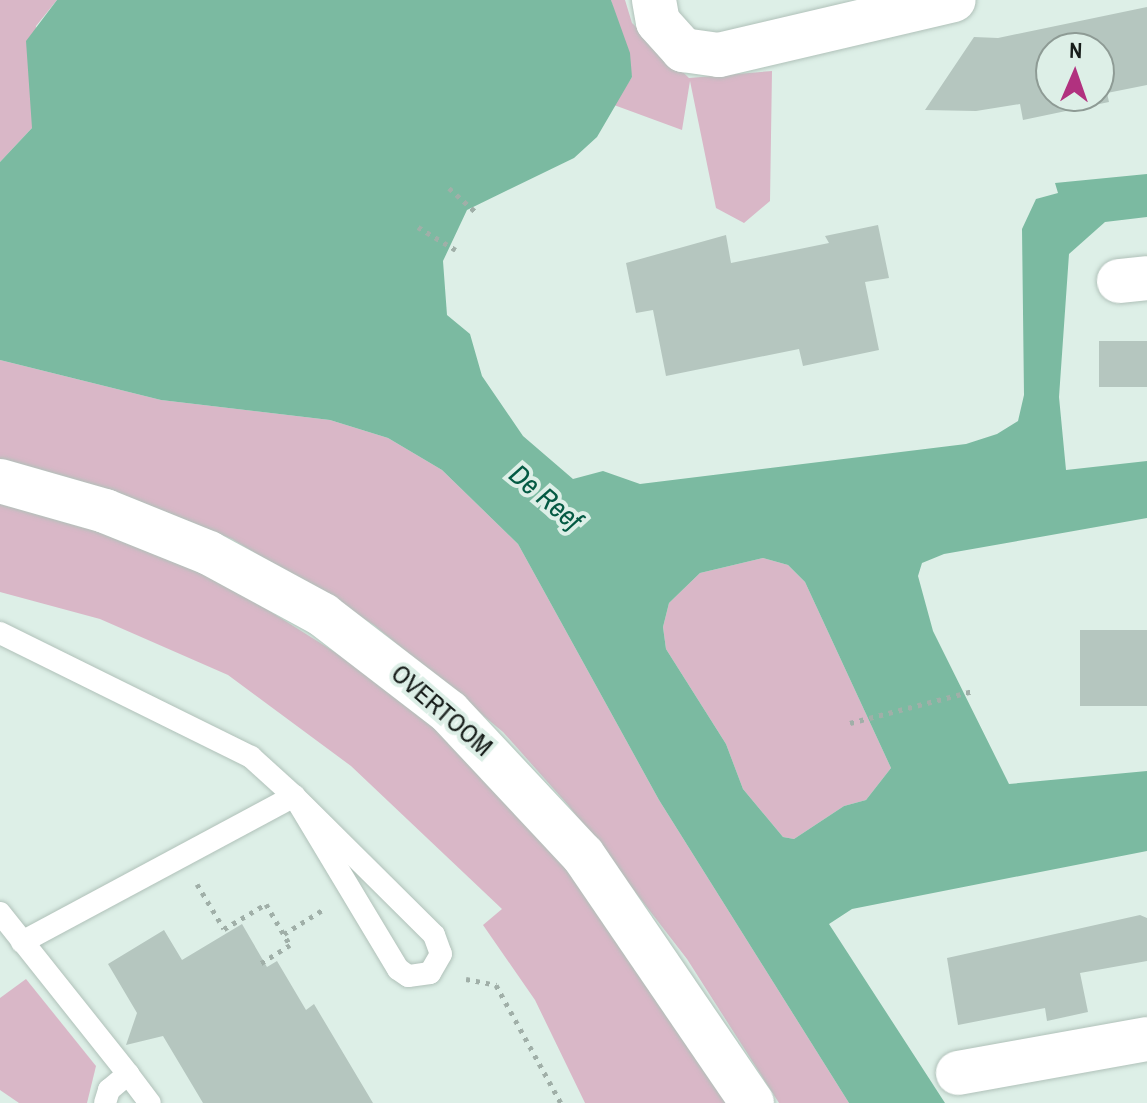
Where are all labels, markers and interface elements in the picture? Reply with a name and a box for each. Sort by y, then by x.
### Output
north arrow [1035,32,1115,112]
text: N [1069,35,1083,65]
water label: De Reef [503,457,589,537]
street label: OVERTOOM [385,658,499,762]

